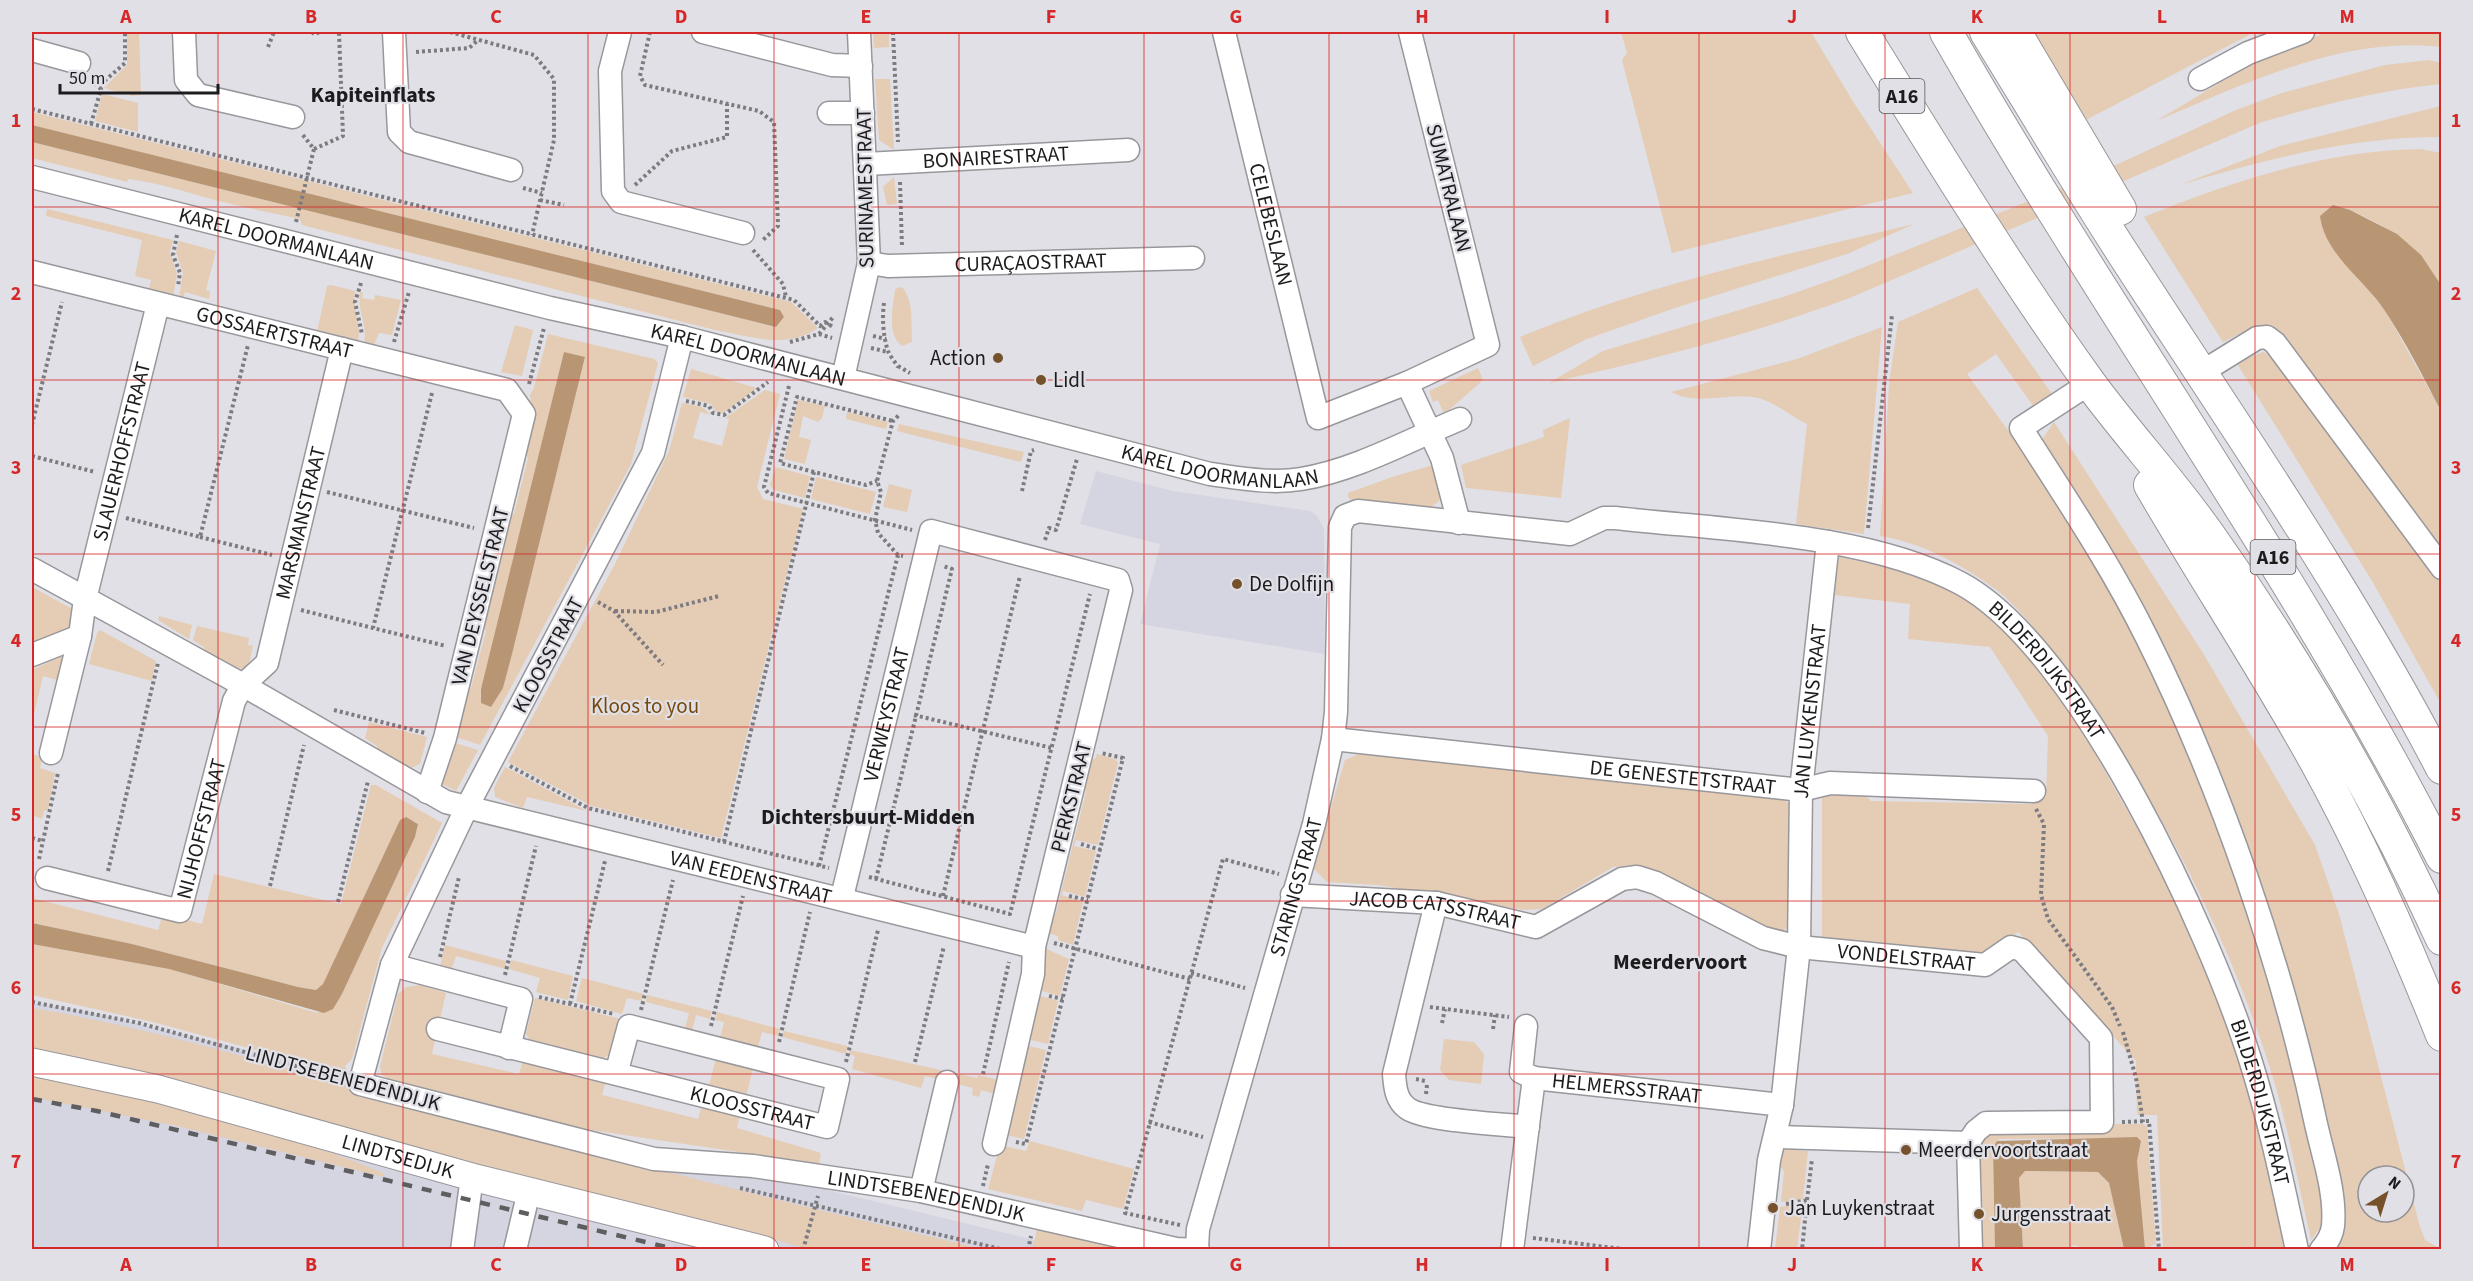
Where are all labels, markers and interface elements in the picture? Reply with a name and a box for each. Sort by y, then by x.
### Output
text: A [119,3,132,31]
text: B [305,3,317,31]
text: C [490,3,502,31]
text: D [675,3,687,31]
text: E [861,3,871,31]
text: F [1046,3,1056,31]
text: G [1230,3,1242,31]
text: H [1415,3,1429,31]
text: I [1604,3,1610,31]
text: J [1787,3,1797,31]
text: K [1971,3,1984,31]
text: L [2157,3,2167,31]
text: M [2339,3,2355,31]
scale bar [60,57,218,95]
text: 50 m [69,66,105,91]
district label: Kapiteinflats [311,79,436,111]
road number: A16 [1880,79,1924,113]
text: 1 [11,107,21,135]
text: 1 [2451,107,2461,135]
street label: SURINAMESTRAAT [849,108,881,268]
street label: SUMATRALAAN [1419,121,1479,255]
street label: BONAIRESTRAAT [922,138,1070,176]
street label: CELEBESLAAN [1241,160,1300,289]
street label: KAREL DOORMANLAAN [175,200,377,278]
street label: CURAÇAOSTRAAT [954,245,1107,279]
text: 2 [11,280,21,308]
text: 2 [2451,280,2461,308]
street label: GOSSAERTSTRAAT [193,298,356,366]
street label: KAREL DOORMANLAAN [648,316,849,394]
place label: Action [930,343,986,373]
marker: Action [991,351,1005,365]
street label: SLAUERHOFFSTRAAT [85,358,158,544]
place label: Lidl [1053,365,1085,395]
marker: Lidl [1034,373,1048,387]
street label: KAREL DOORMANLAAN [1118,437,1322,496]
street label: MARSMANSTRAAT [268,443,333,602]
text: 3 [11,454,21,482]
text: 3 [2451,454,2461,482]
street label: VAN DEYSSELSTRAAT [443,504,517,688]
road number: A16 [2250,540,2296,574]
place label: De Dolfijn [1249,569,1334,599]
marker: De Dolfijn [1230,577,1244,591]
street label: KLOOSSTRAAT [505,592,591,718]
street label: BILDERDIJKSTRAAT [1982,593,2112,745]
street label: JAN LUYKENSTRAAT [1786,622,1834,799]
text: 4 [11,627,22,655]
text: 4 [2451,627,2462,655]
street label: VERWEYSTRAAT [856,644,917,785]
park label: Kloos to you [591,691,699,721]
street label: PERKSTRAAT [1043,738,1099,856]
street label: DE GENESTETSTRAAT [1588,752,1778,802]
street label: NIJHOFFSTRAAT [169,755,234,902]
text: 5 [11,801,21,829]
district label: Dichtersbuurt-Midden [761,801,975,833]
text: 5 [2451,801,2461,829]
street label: STARINGSTRAAT [1262,814,1330,960]
street label: VAN EEDENSTRAAT [666,843,835,912]
street label: JACOB CATSSTRAAT [1348,883,1524,938]
street label: VONDELSTRAAT [1836,936,1977,979]
district label: Meerdervoort [1613,946,1748,978]
text: 6 [11,974,21,1002]
text: 6 [2451,974,2461,1002]
street label: BILDERDIJKSTRAAT [2223,1015,2297,1188]
street label: LINDTSEBENEDENDIJK [242,1038,445,1119]
street label: HELMERSSTRAAT [1550,1065,1703,1111]
street label: KLOOSSTRAAT [687,1078,818,1138]
street label: LINDTSEDIJK [338,1126,458,1186]
place label: Meerdervoortstraat [1918,1135,2088,1165]
marker: Meerdervoortstraat [1899,1143,1913,1157]
text: 7 [11,1148,21,1176]
text: 7 [2451,1148,2461,1176]
street label: LINDTSEBENEDENDIJK [825,1162,1029,1229]
north arrow [2356,1164,2416,1224]
text: N [2384,1171,2406,1195]
place label: Jan Luykenstraat [1785,1193,1935,1223]
place label: Jurgensstraat [1991,1199,2111,1229]
marker: Jan Luykenstraat [1766,1201,1780,1215]
marker: Jurgensstraat [1972,1207,1986,1221]
text: A [119,1251,132,1279]
text: B [305,1251,317,1279]
text: C [490,1251,502,1279]
text: D [675,1251,687,1279]
text: E [861,1251,871,1279]
text: F [1046,1251,1056,1279]
text: G [1230,1251,1242,1279]
text: H [1415,1251,1429,1279]
text: I [1604,1251,1610,1279]
text: J [1787,1251,1797,1279]
text: K [1971,1251,1984,1279]
text: L [2157,1251,2167,1279]
text: M [2339,1251,2355,1279]

